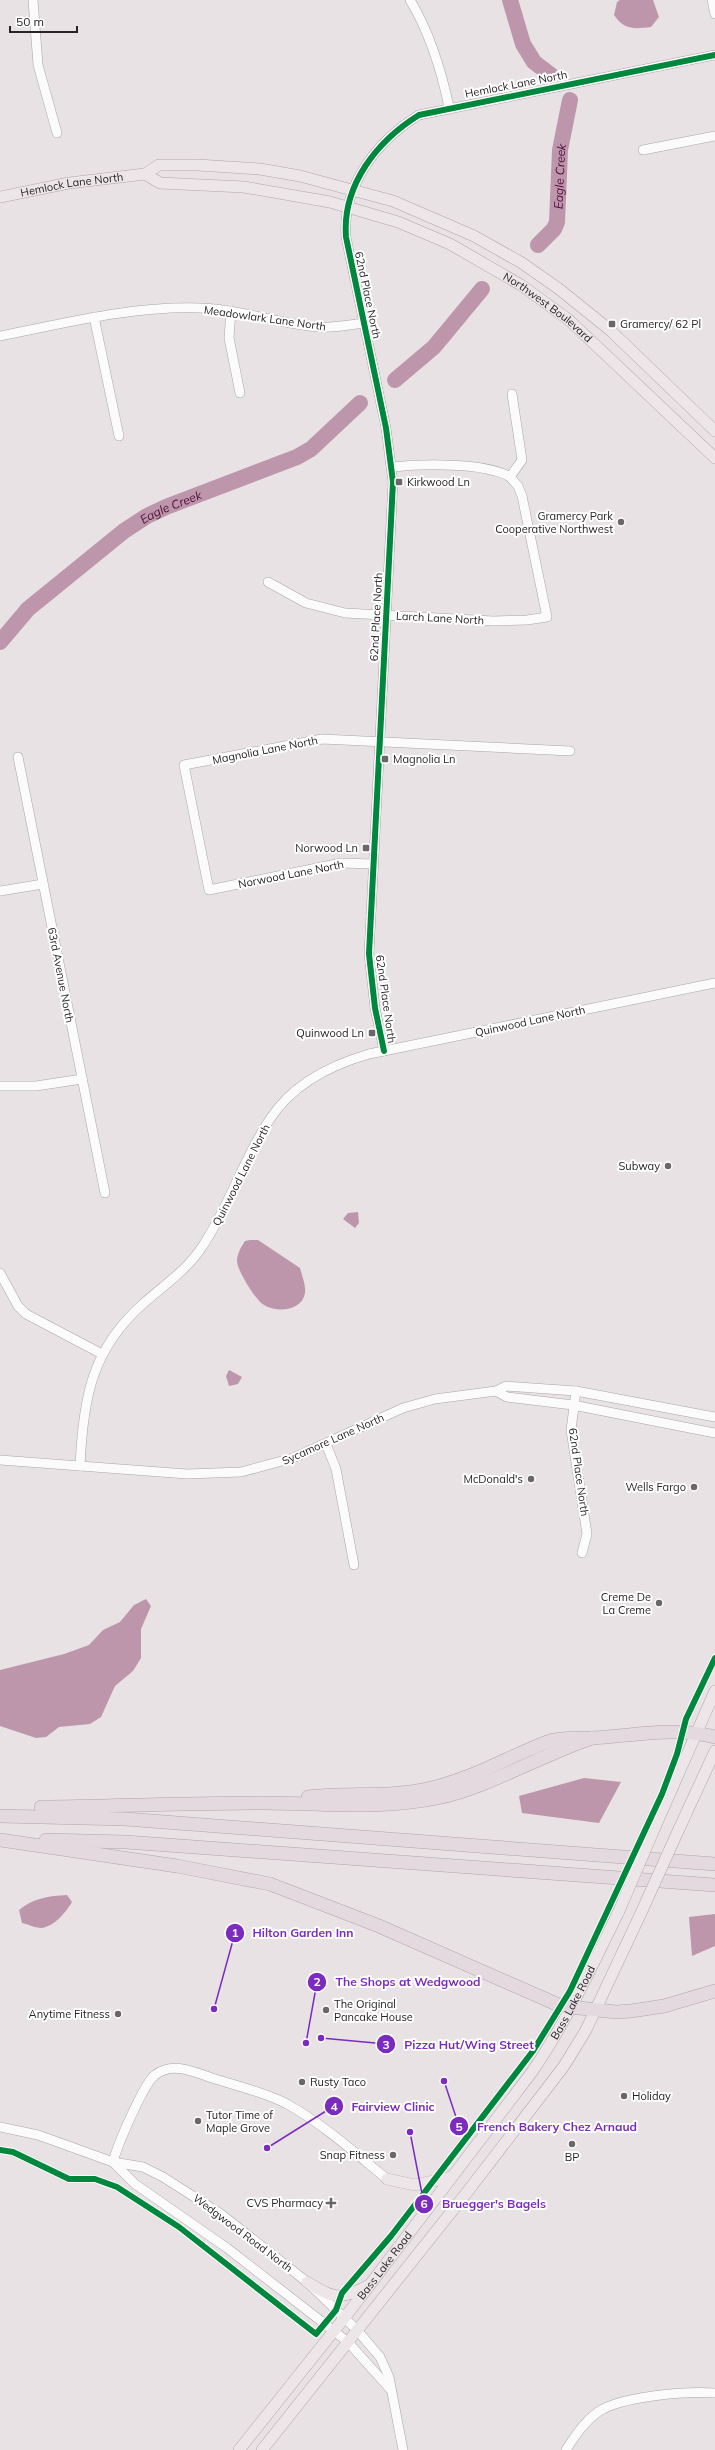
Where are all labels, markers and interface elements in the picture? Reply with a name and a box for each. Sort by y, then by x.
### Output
scale bar [10,8,77,34]
text: 50 m [16,14,44,29]
street label: Hemlock Lane North [464,67,568,101]
water label: Eagle Creek [550,141,569,209]
street label: Hemlock Lane North [19,170,124,200]
street label: 62nd Place North [352,250,384,340]
street label: Northwest Boulevard [501,269,595,345]
street label: Meadowlark Lane North [203,303,327,333]
place label: Gramercy/ 62 Pl [620,317,701,331]
marker: Gramercy/ 62 Pl [607,319,617,329]
place label: Kirkwood Ln [407,475,470,489]
marker: Kirkwood Ln [394,477,404,487]
water label: Eagle Creek [137,486,204,526]
place label: Gramercy Park Cooperative Northwest [495,509,613,536]
marker: Gramercy Park Cooperative Northwest [616,517,626,527]
street label: 62nd Place North [367,572,385,662]
street label: Larch Lane North [396,609,484,627]
street label: Magnolia Lane North [211,733,319,767]
place label: Magnolia Ln [393,752,456,766]
marker: Magnolia Ln [380,754,390,764]
place label: Norwood Ln [295,841,358,855]
marker: Norwood Ln [361,843,371,853]
street label: Norwood Lane North [237,857,345,891]
street label: 63rd Avenue North [45,926,77,1024]
street label: 62nd Place North [373,954,399,1044]
street label: Quinwood Lane North [474,1002,586,1040]
place label: Quinwood Ln [296,1026,364,1040]
marker: Quinwood Ln [367,1028,377,1038]
street label: Quinwood Lane North [209,1122,273,1228]
place label: Subway [618,1159,660,1173]
marker: Subway [663,1161,673,1171]
street label: Sycamore Lane North [280,1410,386,1468]
street label: 62nd Place North [566,1427,592,1517]
place label: McDonald's [463,1472,523,1486]
marker: McDonald's [526,1474,536,1484]
place label: Wells Fargo [625,1480,686,1494]
marker: Wells Fargo [689,1482,699,1492]
place label: Creme De La Creme [601,1590,651,1617]
marker: Creme De La Creme [654,1598,664,1608]
callout: Hilton Garden Inn [225,1921,362,1945]
text: 1 [231,1925,239,1940]
text: Hilton Garden Inn [252,1925,354,1940]
street label: Bass Lake Road [547,1963,598,2042]
callout: The Shops at Wedgwood [307,1970,488,1994]
text: 2 [313,1974,321,1989]
text: The Shops at Wedgwood [336,1974,480,1989]
place label: The Original Pancake House [334,1997,413,2024]
marker: The Original Pancake House [321,2005,331,2015]
place label: Anytime Fitness [29,2007,110,2021]
marker: Anytime Fitness [113,2009,123,2019]
callout: Pizza Hut/Wing Street [376,2032,542,2056]
text: 3 [382,2037,390,2052]
text: Pizza Hut/Wing Street [404,2037,534,2052]
place label: Rusty Taco [310,2075,366,2089]
marker: Rusty Taco [297,2077,307,2087]
place label: Holiday [632,2089,671,2103]
marker: Holiday [619,2091,629,2101]
callout: Fairview Clinic [324,2094,443,2118]
text: 4 [330,2099,338,2114]
text: Fairview Clinic [351,2099,435,2114]
place label: Tutor Time of Maple Grove [206,2108,273,2135]
callout: French Bakery Chez Arnaud [449,2114,645,2138]
marker: Tutor Time of Maple Grove [193,2116,203,2126]
text: 5 [455,2119,463,2134]
text: French Bakery Chez Arnaud [477,2119,637,2134]
marker: BP [567,2139,577,2149]
place label: Snap Fitness [320,2148,385,2162]
marker: Snap Fitness [388,2150,398,2160]
place label: BP [565,2150,579,2164]
street label: Wedgwood Road North [190,2191,296,2275]
callout: Bruegger's Bagels [414,2192,554,2216]
place label: CVS Pharmacy [247,2196,323,2210]
text: 6 [420,2196,428,2211]
text: Bruegger's Bagels [442,2196,546,2211]
marker: CVS Pharmacy [326,2198,336,2208]
street label: Bass Lake Road [354,2229,415,2302]

